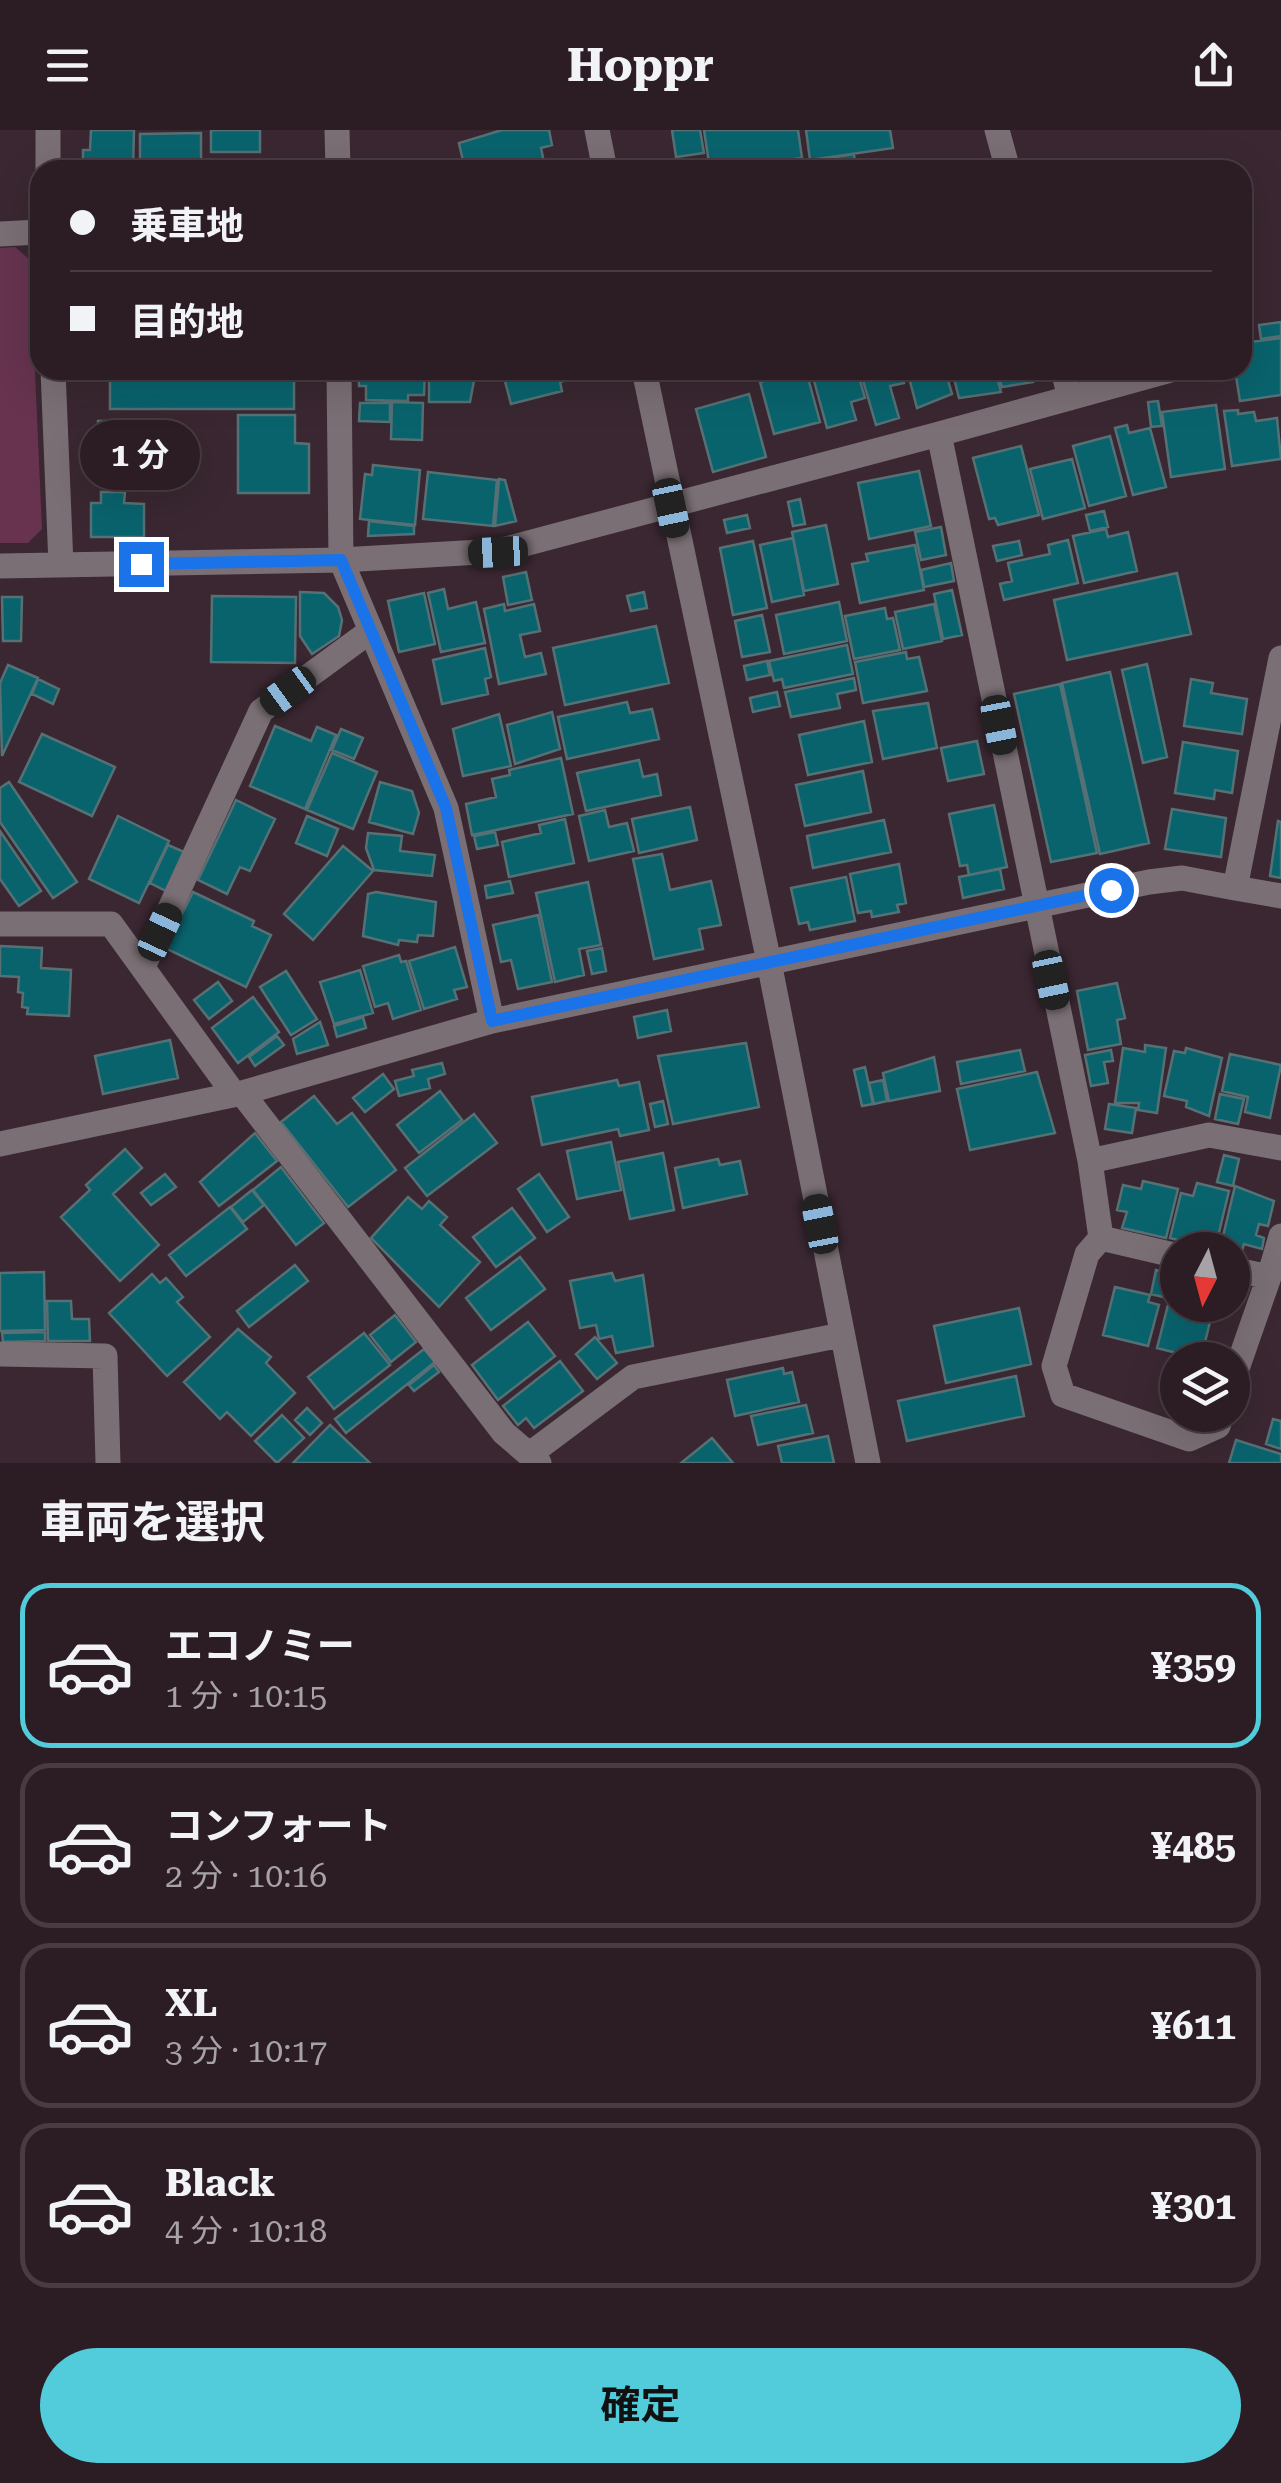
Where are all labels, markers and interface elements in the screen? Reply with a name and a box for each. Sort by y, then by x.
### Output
icon: menu [40,38,95,93]
icon: share [1186,38,1241,93]
text: Hoppr [567,39,714,92]
text: 乗車地 [130,204,244,248]
text: 目的地 [130,300,244,344]
callout: 1 分 [81,419,201,489]
text: 1 分 [111,436,169,474]
car [650,476,692,540]
car [467,535,529,569]
route end [119,542,164,587]
car [255,661,321,721]
car [979,693,1019,757]
route start [1089,868,1134,913]
car [134,898,186,966]
car [1030,948,1072,1012]
car [800,1192,840,1256]
north arrow [1160,1232,1250,1322]
map controls [1160,1232,1250,1432]
button: layers [1160,1342,1250,1432]
text: 車両を選択 [40,1496,265,1549]
icon: car [45,1621,135,1711]
text: エコノミー [165,1624,355,1668]
text: ¥359 [1151,1644,1236,1688]
text: 1 分 · 10:15 [165,1677,327,1715]
icon: car [45,1801,135,1891]
text: コンフォート [165,1804,392,1848]
text: ¥485 [1151,1824,1236,1868]
text: 2 分 · 10:16 [165,1857,327,1895]
icon: car [45,1981,135,2071]
text: XL [165,1981,217,2025]
text: ¥611 [1151,2004,1236,2048]
text: 3 分 · 10:17 [165,2032,327,2070]
icon: car [45,2161,135,2251]
text: Black [165,2161,275,2205]
text: ¥301 [1151,2184,1236,2228]
text: 4 分 · 10:18 [165,2212,327,2250]
button: 確定 [40,2348,1241,2463]

